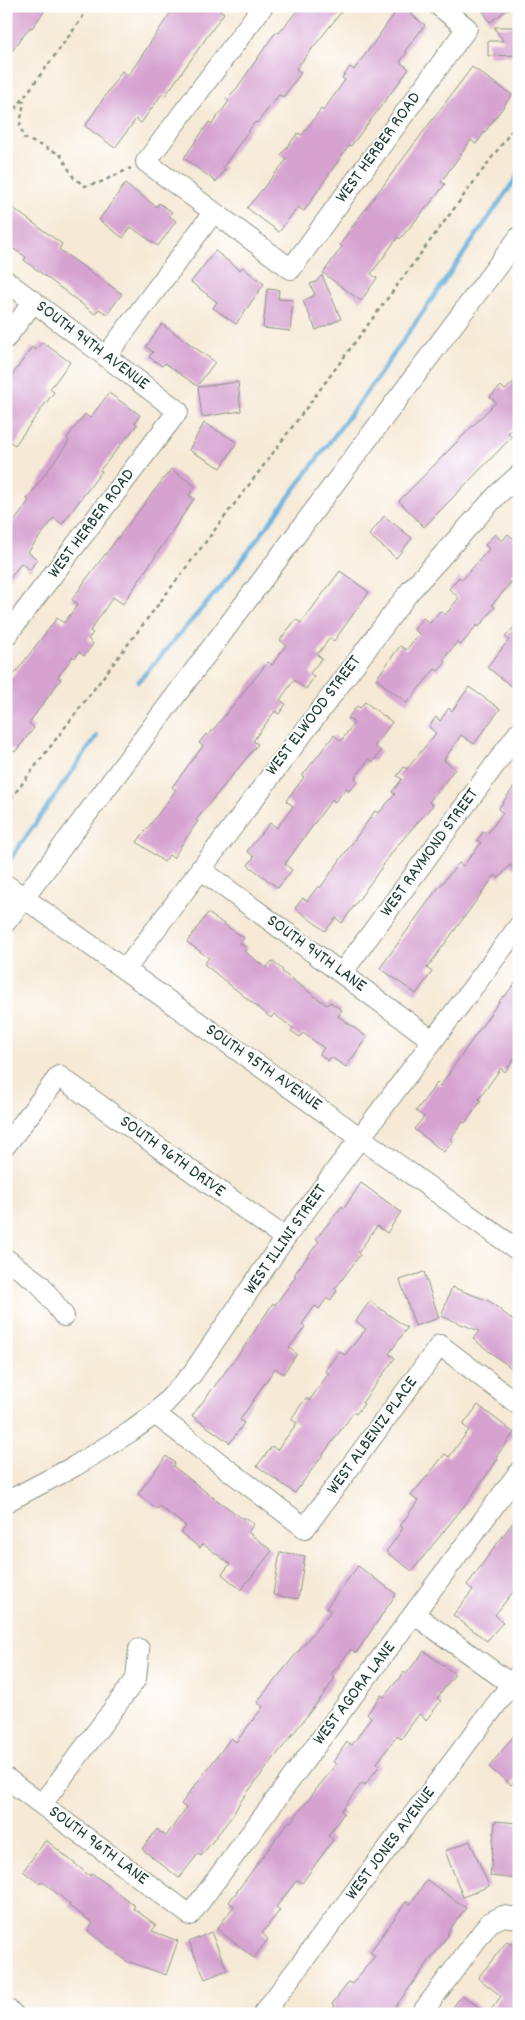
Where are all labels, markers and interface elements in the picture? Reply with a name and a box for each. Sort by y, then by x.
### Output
street label: WEST HERBER ROAD [330,87,428,209]
street label: SOUTH 94TH AVENUE [30,295,154,397]
street label: WEST HERBER ROAD [42,464,142,584]
street label: WEST ELWOOD STREET [260,651,368,781]
street label: WEST RAYMOND STREET [375,784,485,922]
street label: SOUTH 94TH LANE [261,909,371,999]
street label: SOUTH 95TH AVENUE [200,1018,326,1118]
street label: SOUTH 96TH DRIVE [114,1110,230,1204]
street label: WEST ILLINI STREET [239,1180,333,1300]
street label: WEST ALBENIZ PLACE [322,1372,424,1500]
street label: WEST AGORA LANE [308,1637,402,1751]
street label: WEST JONES AVENUE [340,1782,442,1906]
street label: SOUTH 96TH LANE [43,1800,153,1892]

